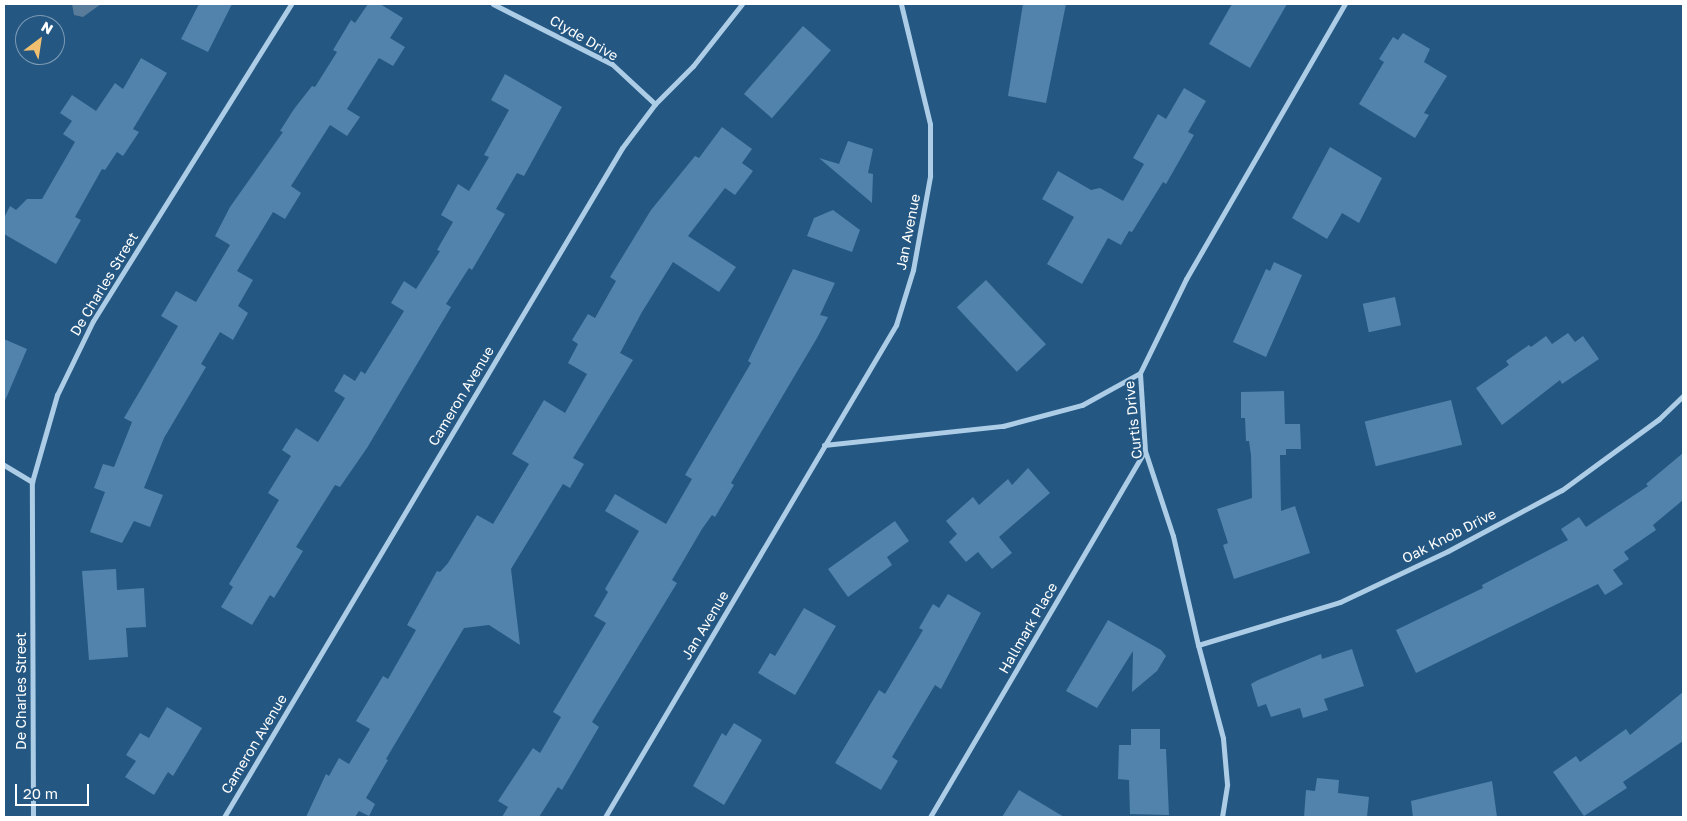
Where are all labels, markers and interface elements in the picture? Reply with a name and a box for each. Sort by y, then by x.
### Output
street label: Clyde Drive [547,12,621,64]
north arrow [15,15,65,65]
text: N [39,18,56,38]
street label: Jan Avenue [892,193,924,271]
street label: De Charles Street [66,229,142,339]
street label: Cameron Avenue [425,343,497,449]
street label: Curtis Drive [1121,380,1145,460]
street label: Oak Knob Drive [1399,505,1499,567]
street label: Hallmark Place [995,580,1061,676]
street label: Jan Avenue [678,588,732,662]
street label: De Charles Street [13,632,29,750]
street label: Cameron Avenue [218,691,290,797]
scale bar [18,774,91,806]
text: 20 m [23,784,58,802]

